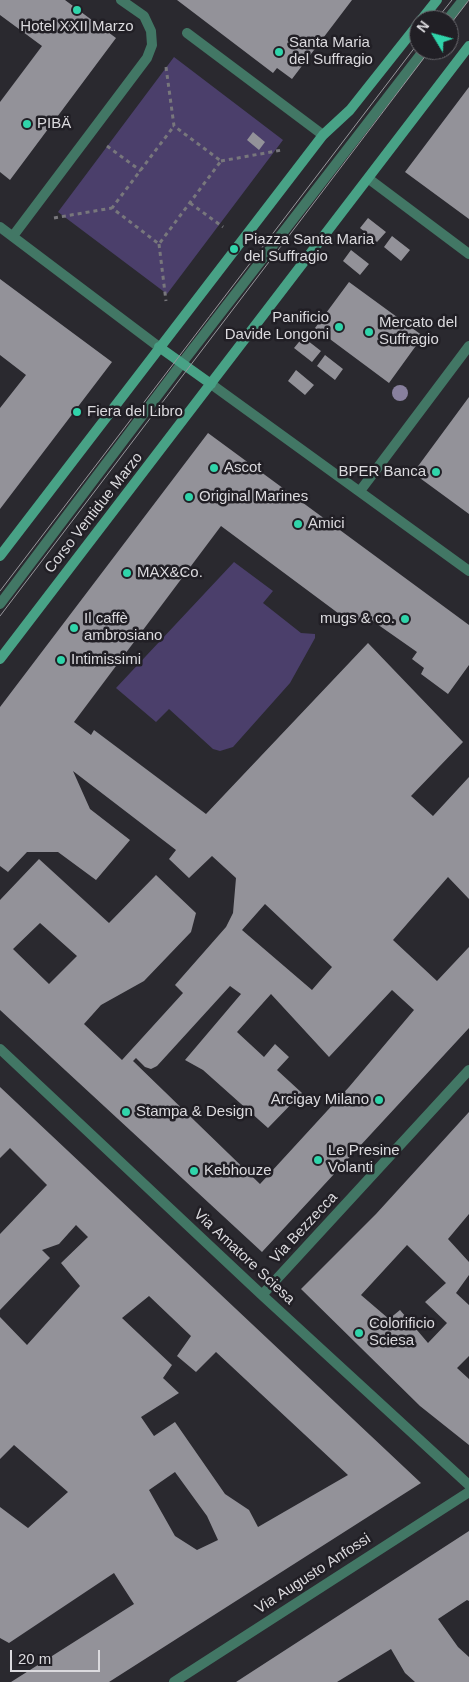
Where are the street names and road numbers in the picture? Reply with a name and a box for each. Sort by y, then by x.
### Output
street label: Corso Ventidue Marzo [41,449,147,577]
street label: Via Bezzecca [267,1189,341,1267]
street label: Via Amatore Sciesa [190,1206,298,1308]
street label: Via Augusto Anfossi [252,1530,374,1618]

